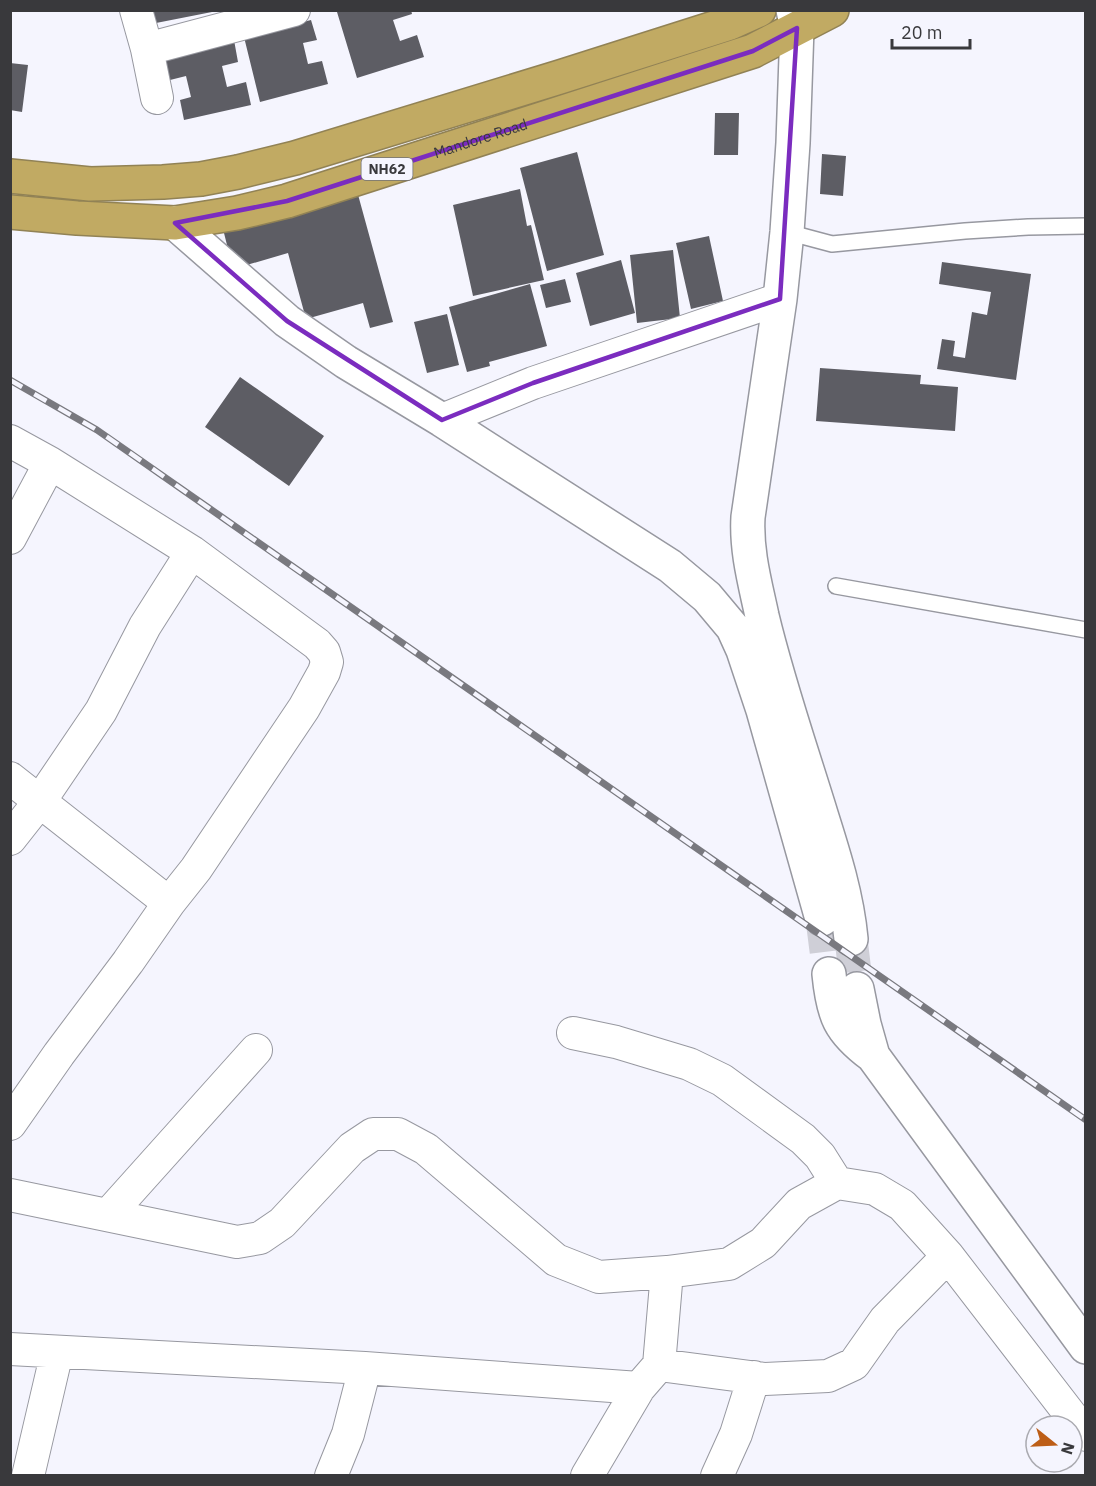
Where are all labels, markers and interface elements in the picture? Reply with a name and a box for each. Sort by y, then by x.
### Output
scale bar [892,12,970,50]
text: 20 m [901,21,943,44]
street label: Mandore Road [431,114,530,162]
road number: NH62 [362,158,412,180]
north arrow [1024,1414,1084,1474]
text: N [1057,1440,1080,1457]

